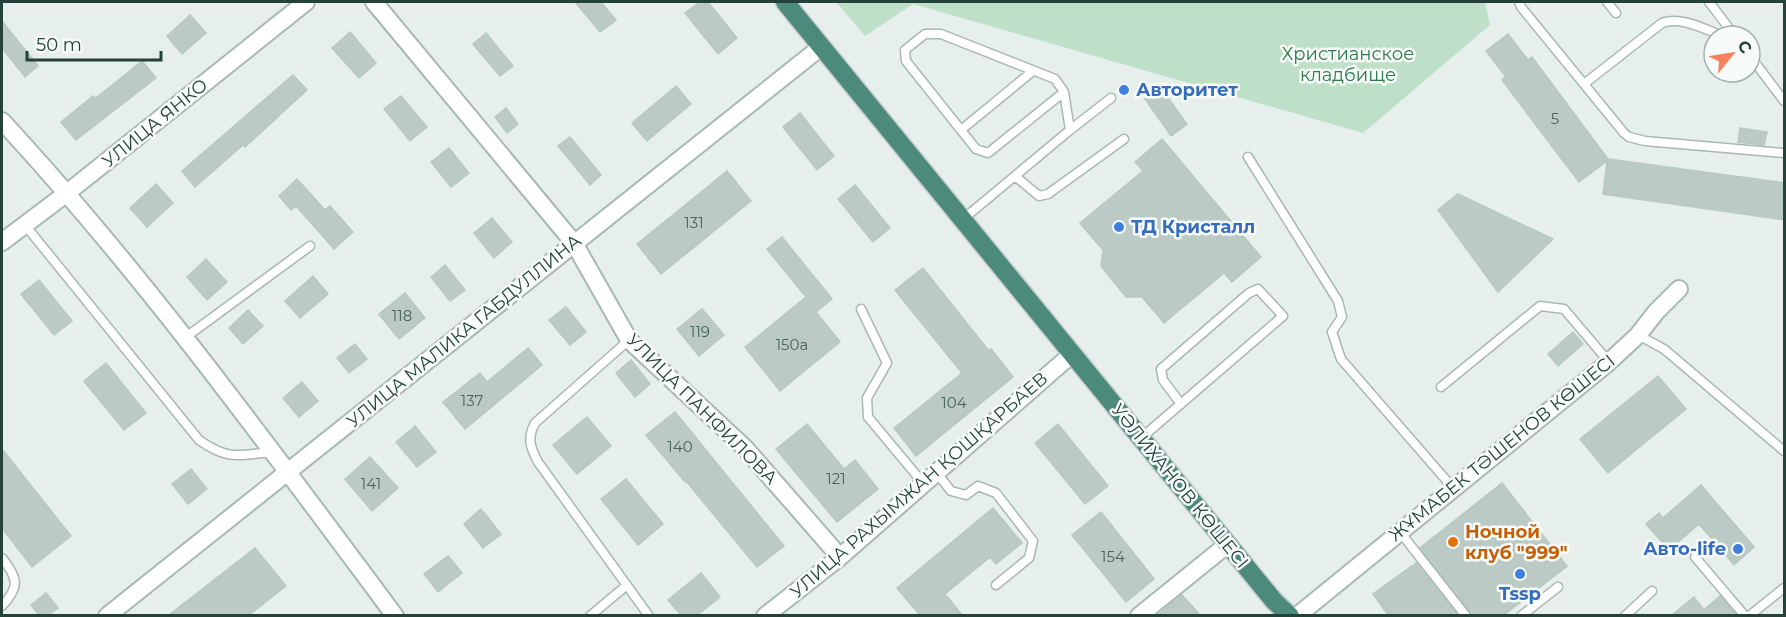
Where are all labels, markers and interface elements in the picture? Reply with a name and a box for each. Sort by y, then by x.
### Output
scale bar [27,24,160,62]
north arrow [1702,24,1762,84]
text: 50 m [36,34,82,56]
text: С [1733,37,1756,57]
park label: Христианское кладбище [1282,43,1414,86]
street label: УЛИЦА ЯНКО [98,74,212,172]
place label: Авторитет [1136,79,1238,101]
marker: Авторитет [1117,83,1131,97]
house number: 5 [1551,109,1559,128]
house number: 131 [684,213,704,232]
place label: ТД Кристалл [1131,216,1255,238]
marker: ТД Кристалл [1112,220,1126,234]
street label: УЛИЦА МАЛИКА ГАБДУЛЛИНА [342,229,586,432]
house number: 118 [392,306,412,325]
house number: 119 [690,322,710,341]
street label: УЛИЦА ПАНФИЛОВА [622,329,782,489]
house number: 150а [776,335,808,354]
street label: ЖҰМАБЕК ТӘШЕНОВ КӨШЕСІ [1384,350,1620,546]
street label: УЛИЦА РАХЫМЖАН ҚОШҚАРБАЕВ [786,367,1052,603]
house number: 137 [461,391,483,410]
house number: 104 [941,393,967,412]
street label: УӘЛИХАНОВ КӨШЕСІ [1107,399,1253,573]
house number: 140 [667,437,693,456]
house number: 121 [826,469,846,488]
house number: 141 [361,474,381,493]
place label: Ночной клуб "999" [1465,521,1568,564]
marker: Ночной клуб "999" [1446,535,1460,549]
place label: Авто-life [1643,538,1726,560]
marker: Авто-life [1731,542,1745,556]
house number: 154 [1101,547,1125,566]
marker: Tssp [1513,567,1527,581]
place label: Tssp [1499,583,1541,605]

